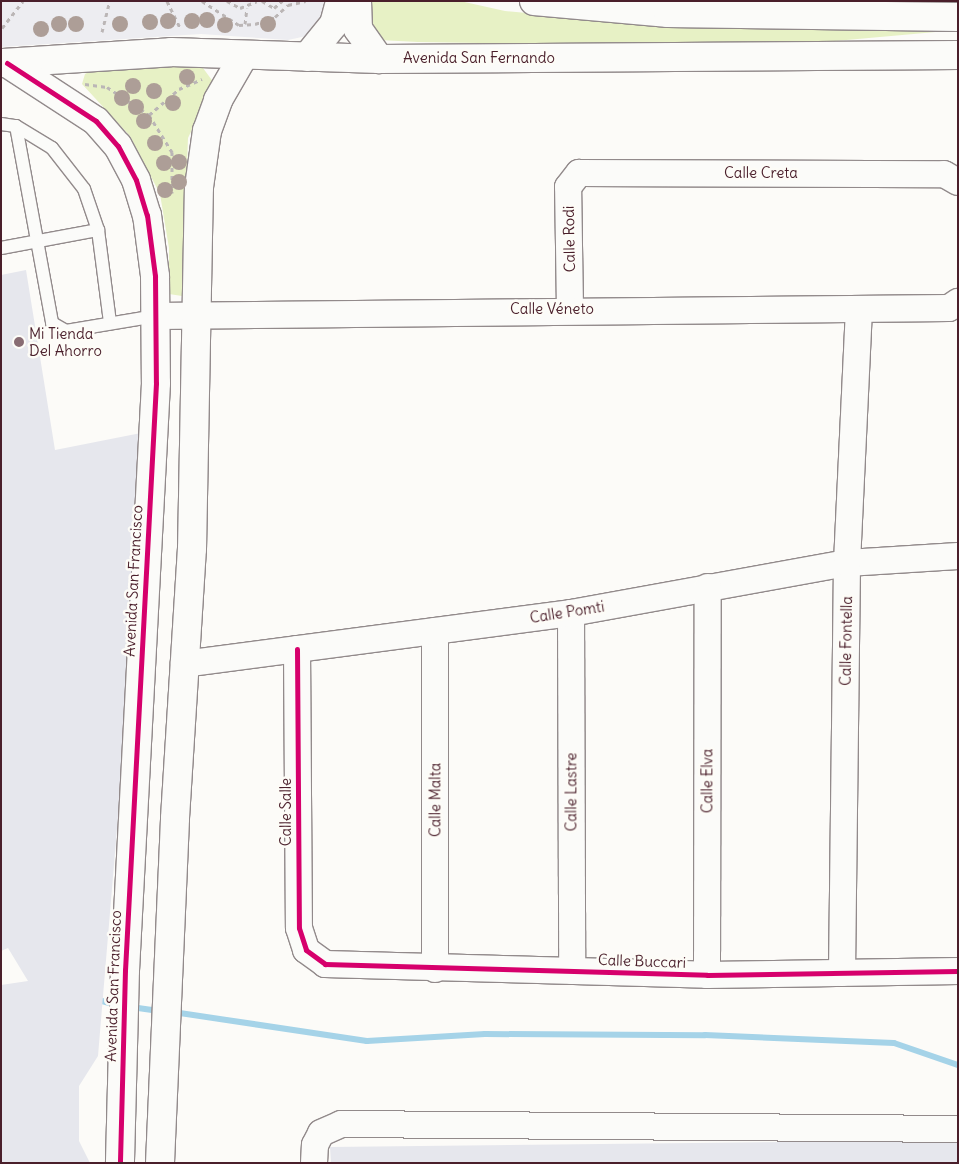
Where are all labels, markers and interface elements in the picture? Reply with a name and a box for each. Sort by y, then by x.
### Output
street label: Avenida San Fernando [403,49,555,67]
street label: Calle Creta [724,164,798,182]
street label: Calle Rodi [559,205,579,273]
street label: Calle Véneto [510,300,594,318]
place label: Mi Tienda Del Ahorro [29,324,102,359]
marker: Mi Tienda Del Ahorro [13,336,25,348]
street label: Avenida San Francisco [120,505,146,657]
street label: Calle Fontella [836,596,856,686]
street label: Calle Pomti [528,597,606,627]
street label: Calle Elva [698,749,716,813]
street label: Calle Lastre [562,753,580,831]
street label: Calle Malta [426,763,444,837]
street label: Calle Salle [277,778,295,846]
street label: Avenida San Francisco [101,910,125,1062]
street label: Calle Buccari [598,950,686,972]

